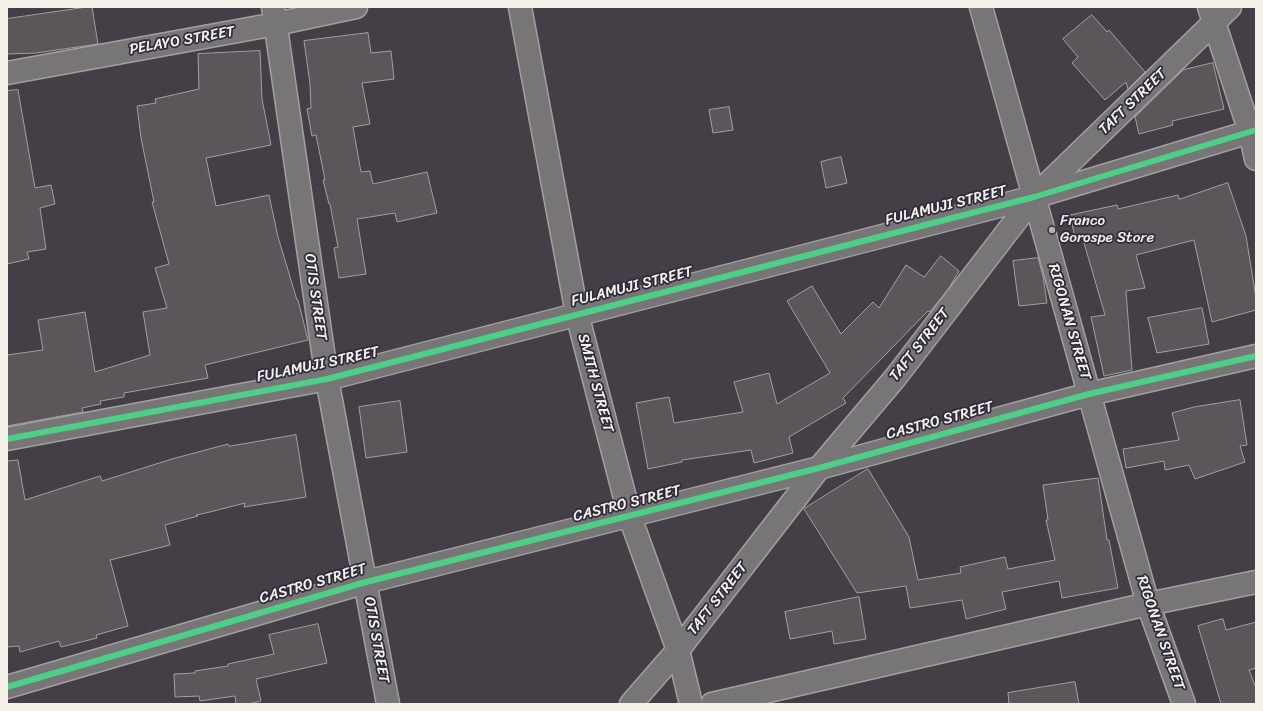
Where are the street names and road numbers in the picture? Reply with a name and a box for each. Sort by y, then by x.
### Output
street label: PELAYO STREET [128,23,236,59]
street label: TAFT STREET [1095,65,1171,139]
street label: FULAMUJI STREET [883,182,1009,230]
street label: OTIS STREET [300,253,330,341]
street label: RIGONAN STREET [1044,262,1094,382]
street label: FULAMUJI STREET [569,263,695,311]
street label: TAFT STREET [886,305,954,385]
street label: SMITH STREET [573,332,617,434]
street label: FULAMUJI STREET [255,343,381,387]
street label: CASTRO STREET [884,398,996,444]
street label: CASTRO STREET [571,482,683,526]
street label: TAFT STREET [684,559,752,639]
street label: CASTRO STREET [258,560,368,608]
street label: RIGONAN STREET [1132,573,1188,693]
street label: OTIS STREET [360,595,392,685]

